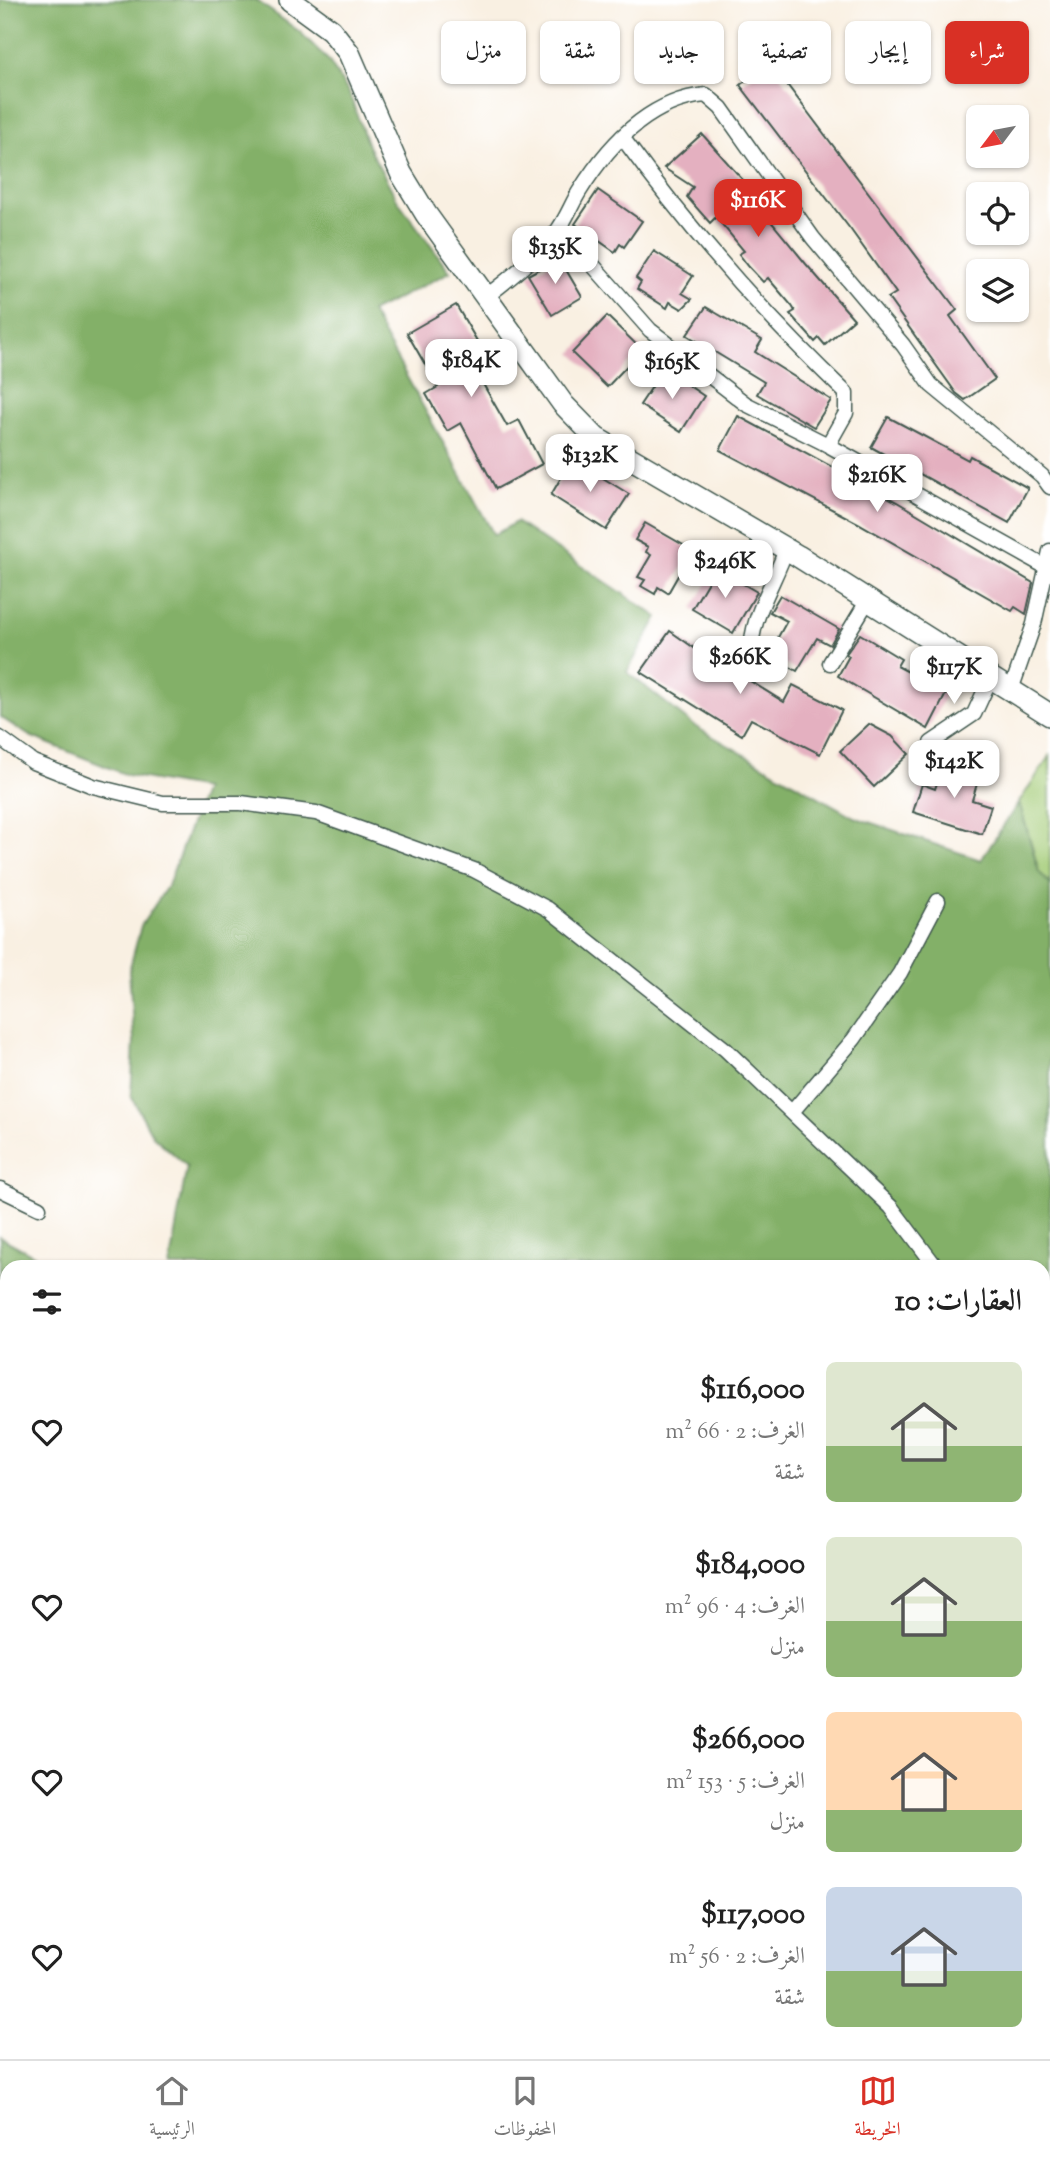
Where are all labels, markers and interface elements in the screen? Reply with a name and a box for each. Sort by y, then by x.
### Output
chip: منزل [441,21,526,84]
chip: شقة [540,21,620,84]
chip: جديد [634,21,724,84]
chip: تصفية [738,21,831,84]
chip: إيجار [845,21,931,84]
chip: شراء [945,21,1029,84]
north arrow [966,105,1029,168]
map controls [966,105,1029,322]
pin: $116K [709,180,807,239]
button: locate [966,182,1029,245]
text: $116K [730,185,786,218]
pin: $135K [506,226,604,286]
text: $135K [528,232,582,265]
button: layers [966,259,1029,322]
pin: $184K [422,340,520,399]
pin: $165K [623,342,721,401]
text: $184K [441,345,501,378]
text: $165K [644,347,700,380]
pin: $132K [541,434,639,494]
text: $132K [562,440,618,473]
pin: $216K [828,454,926,514]
text: $216K [848,460,906,493]
pin: $246K [676,540,774,600]
text: $246K [694,546,756,579]
pin: $266K [691,636,789,696]
text: $266K [709,642,771,675]
pin: $117K [905,646,1003,706]
text: $117K [926,652,982,685]
pin: $142K [905,740,1003,800]
text: $142K [924,746,984,779]
text: العقارات: 10 [895,1281,1022,1324]
icon: filters [28,1283,66,1321]
text: $116,000 [700,1369,805,1412]
icon: home [882,1390,966,1474]
icon: heart [28,1413,66,1451]
text: الغرف: 2 · 66 m² [665,1416,805,1449]
text: شقة [775,1457,805,1490]
text: $184,000 [695,1544,805,1587]
icon: home [882,1565,966,1649]
icon: heart [28,1588,66,1626]
text: الغرف: 4 · 96 m² [665,1591,805,1624]
text: منزل [770,1632,805,1665]
text: $266,000 [691,1719,805,1762]
icon: home [882,1740,966,1824]
icon: heart [28,1763,66,1801]
text: الغرف: 5 · 153 m² [666,1766,805,1799]
text: منزل [770,1807,805,1840]
text: $117,000 [701,1894,805,1937]
icon: home [882,1915,966,1999]
icon: heart [28,1938,66,1976]
text: الغرف: 2 · 56 m² [669,1941,805,1974]
text: شقة [775,1982,805,2015]
tab: الرئيسية [149,2072,195,2147]
tab: المحفوظات [493,2072,556,2147]
tab: الخريطة [855,2072,901,2147]

